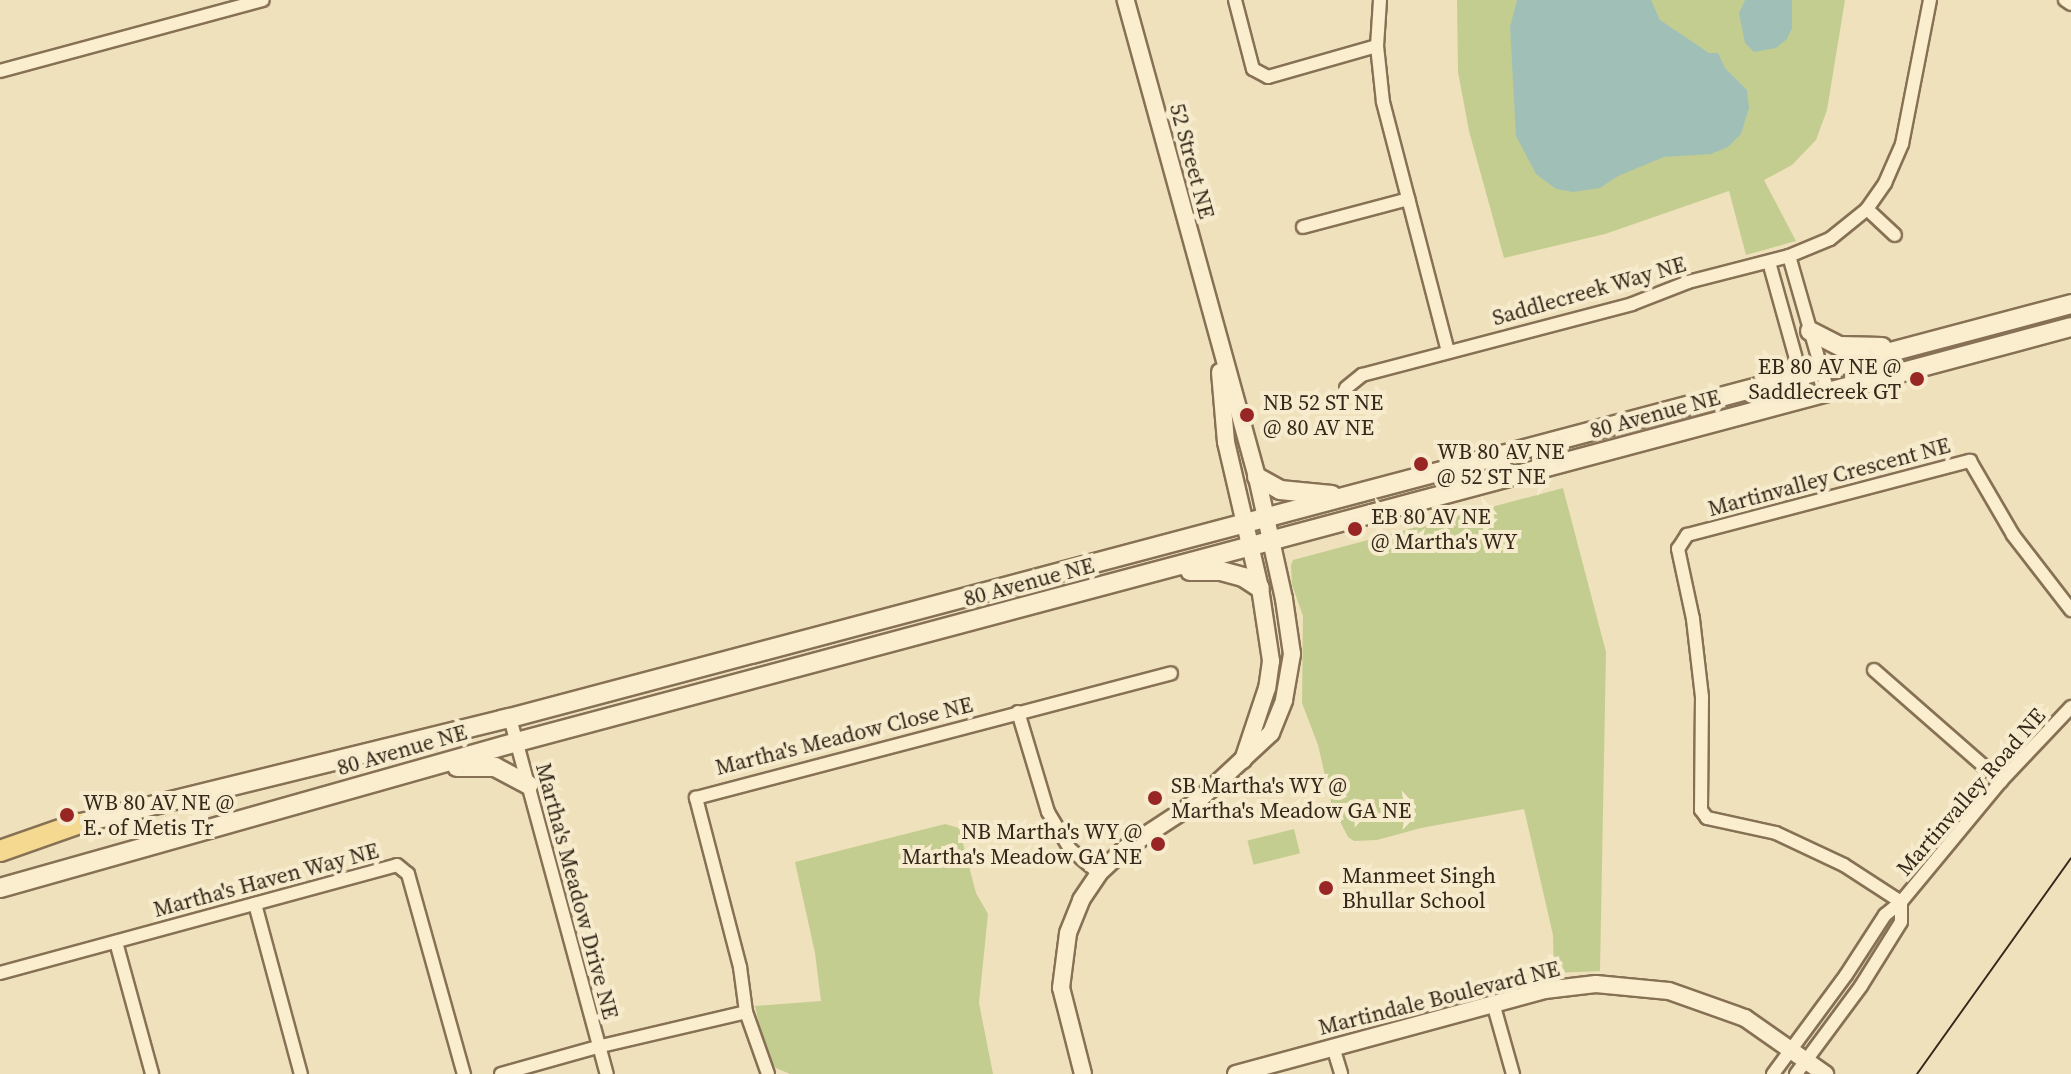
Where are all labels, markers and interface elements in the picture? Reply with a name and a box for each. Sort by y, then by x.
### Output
street label: 52 Street NE [1164,100,1220,222]
street label: Saddlecreek Way NE [1489,251,1689,331]
place label: EB 80 AV NE @ Saddlecreek GT [1749,353,1901,404]
marker: EB 80 AV NE @ Saddlecreek GT [1908,370,1926,388]
street label: 80 Avenue NE [1587,384,1723,444]
place label: NB 52 ST NE @ 80 AV NE [1263,389,1384,440]
marker: NB 52 ST NE @ 80 AV NE [1238,406,1256,424]
street label: Martinvalley Crescent NE [1705,432,1953,522]
place label: WB 80 AV NE @ 52 ST NE [1437,438,1565,490]
marker: WB 80 AV NE @ 52 ST NE [1412,455,1430,473]
place label: EB 80 AV NE @ Martha's WY [1371,503,1518,554]
marker: EB 80 AV NE @ Martha's WY [1346,520,1364,538]
street label: 80 Avenue NE [961,552,1097,612]
street label: Martha's Meadow Close NE [713,691,975,781]
street label: Martinvalley Road NE [1891,703,2051,881]
street label: 80 Avenue NE [334,719,470,781]
street label: Martha's Meadow Drive NE [530,760,624,1022]
place label: SB Martha's WY @ Martha's Meadow GA NE [1171,772,1411,824]
place label: WB 80 AV NE @ E. of Metis Tr [83,789,235,840]
marker: SB Martha's WY @ Martha's Meadow GA NE [1146,789,1164,807]
marker: WB 80 AV NE @ E. of Metis Tr [58,806,76,824]
place label: NB Martha's WY @ Martha's Meadow GA NE [902,818,1142,870]
marker: NB Martha's WY @ Martha's Meadow GA NE [1149,835,1167,853]
street label: Martha's Haven Way NE [150,837,382,923]
place label: Manmeet Singh Bhullar School [1342,862,1496,914]
marker: Manmeet Singh Bhullar School [1317,879,1335,897]
street label: Martindale Boulevard NE [1316,955,1562,1041]

